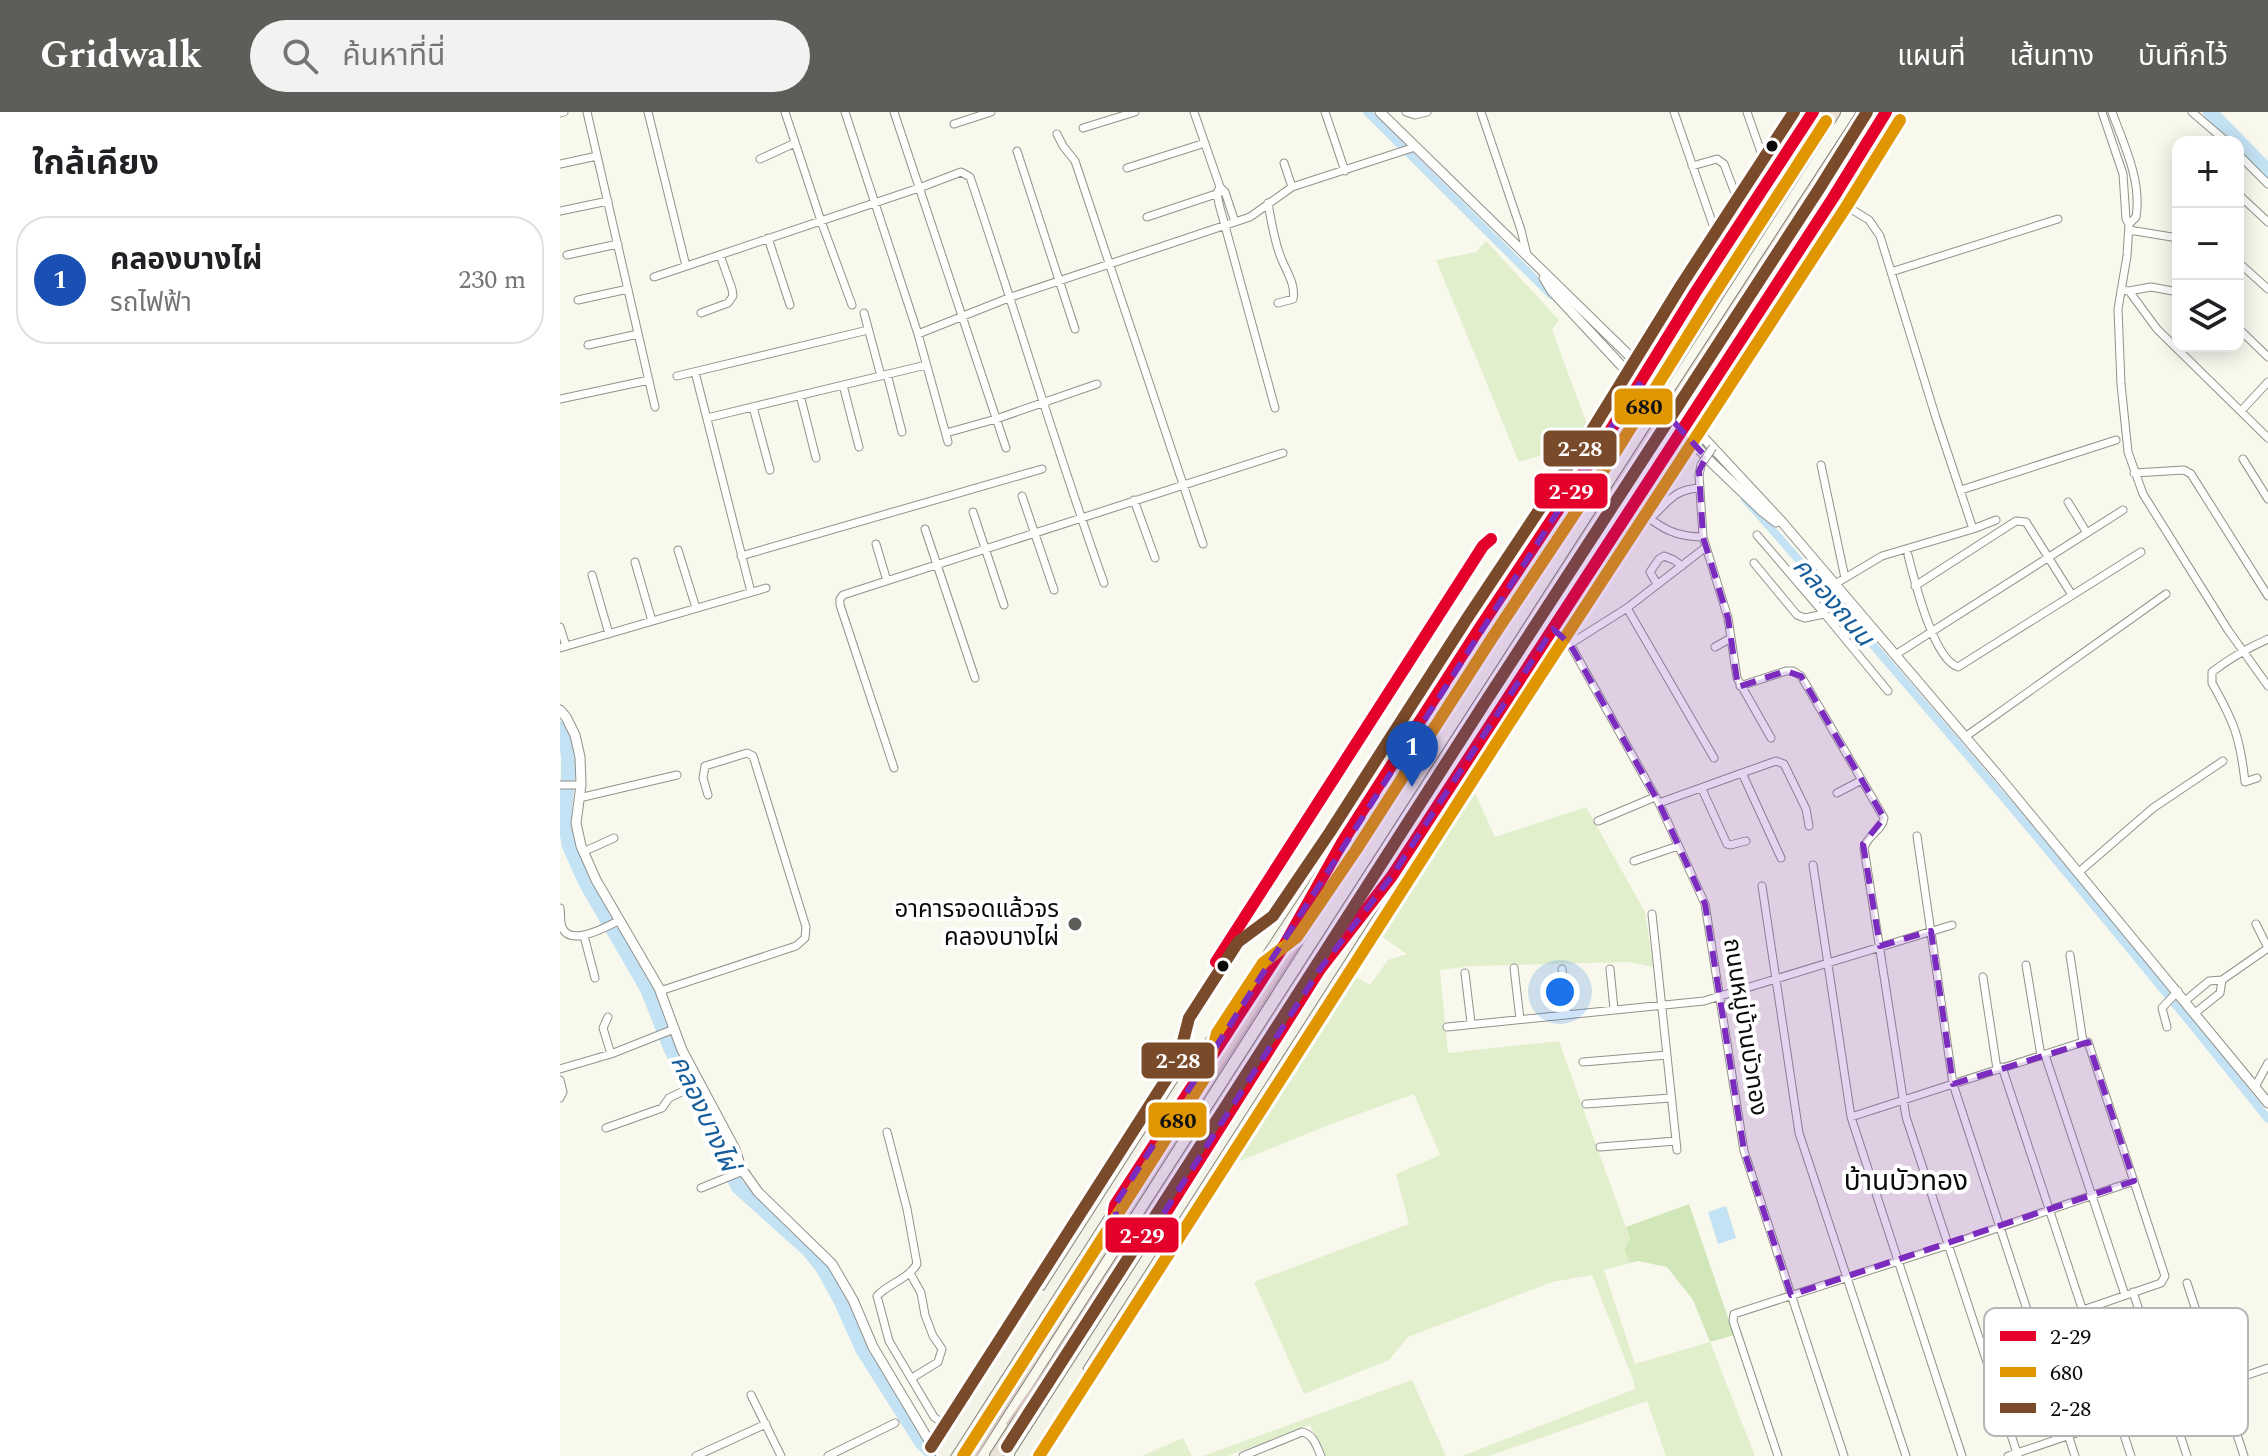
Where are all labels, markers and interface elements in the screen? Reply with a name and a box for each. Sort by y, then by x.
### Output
search box [250,20,810,92]
text: Gridwalk [40,27,202,85]
text: ค้นหาที่นี่ [342,33,445,79]
icon: search [278,34,322,78]
text: แผนที่ [1897,35,1965,78]
text: เส้นทาง [2009,35,2094,78]
text: บันทึกไว้ [2138,35,2228,78]
map controls [2172,136,2244,352]
button: + [2172,136,2244,208]
text: ใกล้เคียง [32,138,159,190]
unlabelled marker [1764,138,1780,154]
button: − [2172,208,2244,280]
text: คลองบางไผ่ [110,237,262,283]
text: 1 [53,260,67,300]
text: 230 m [458,260,526,300]
button: layers [2172,280,2244,352]
text: รถไฟฟ้า [110,283,192,323]
line badge: 680 [1613,387,1674,426]
text: 680 [1625,391,1663,424]
line badge: 2-28 [1542,429,1618,468]
text: 2-28 [1557,433,1603,466]
line badge: 2-29 [1533,472,1609,510]
text: 2-29 [1548,476,1594,509]
water label: คลองถนน [1783,548,1885,657]
pin: 1 [1386,721,1438,787]
place label: อาคารจอดแล้วจร คลองบางไผ่ [895,892,1059,956]
marker: อาคารจอดแล้วจร คลองบางไผ่ [1066,915,1084,933]
street label: ถนนหมู่บ้านบัวทอง [1713,936,1777,1118]
unlabelled marker [1215,958,1231,974]
your location [1540,972,1580,1012]
line badge: 2-28 [1140,1041,1216,1080]
text: 2-28 [1155,1045,1201,1078]
water label: คลองบางไผ่ [660,1048,750,1182]
line badge: 680 [1147,1101,1208,1139]
text: 680 [1159,1105,1197,1138]
district label: บ้านบัวทอง [1844,1160,1968,1203]
line badge: 2-29 [1104,1216,1180,1254]
text: 2-29 [1119,1220,1165,1253]
legend [1984,1308,2248,1436]
text: 2-29 [2050,1321,2091,1354]
text: 680 [2050,1357,2083,1390]
text: 2-28 [2050,1393,2091,1426]

